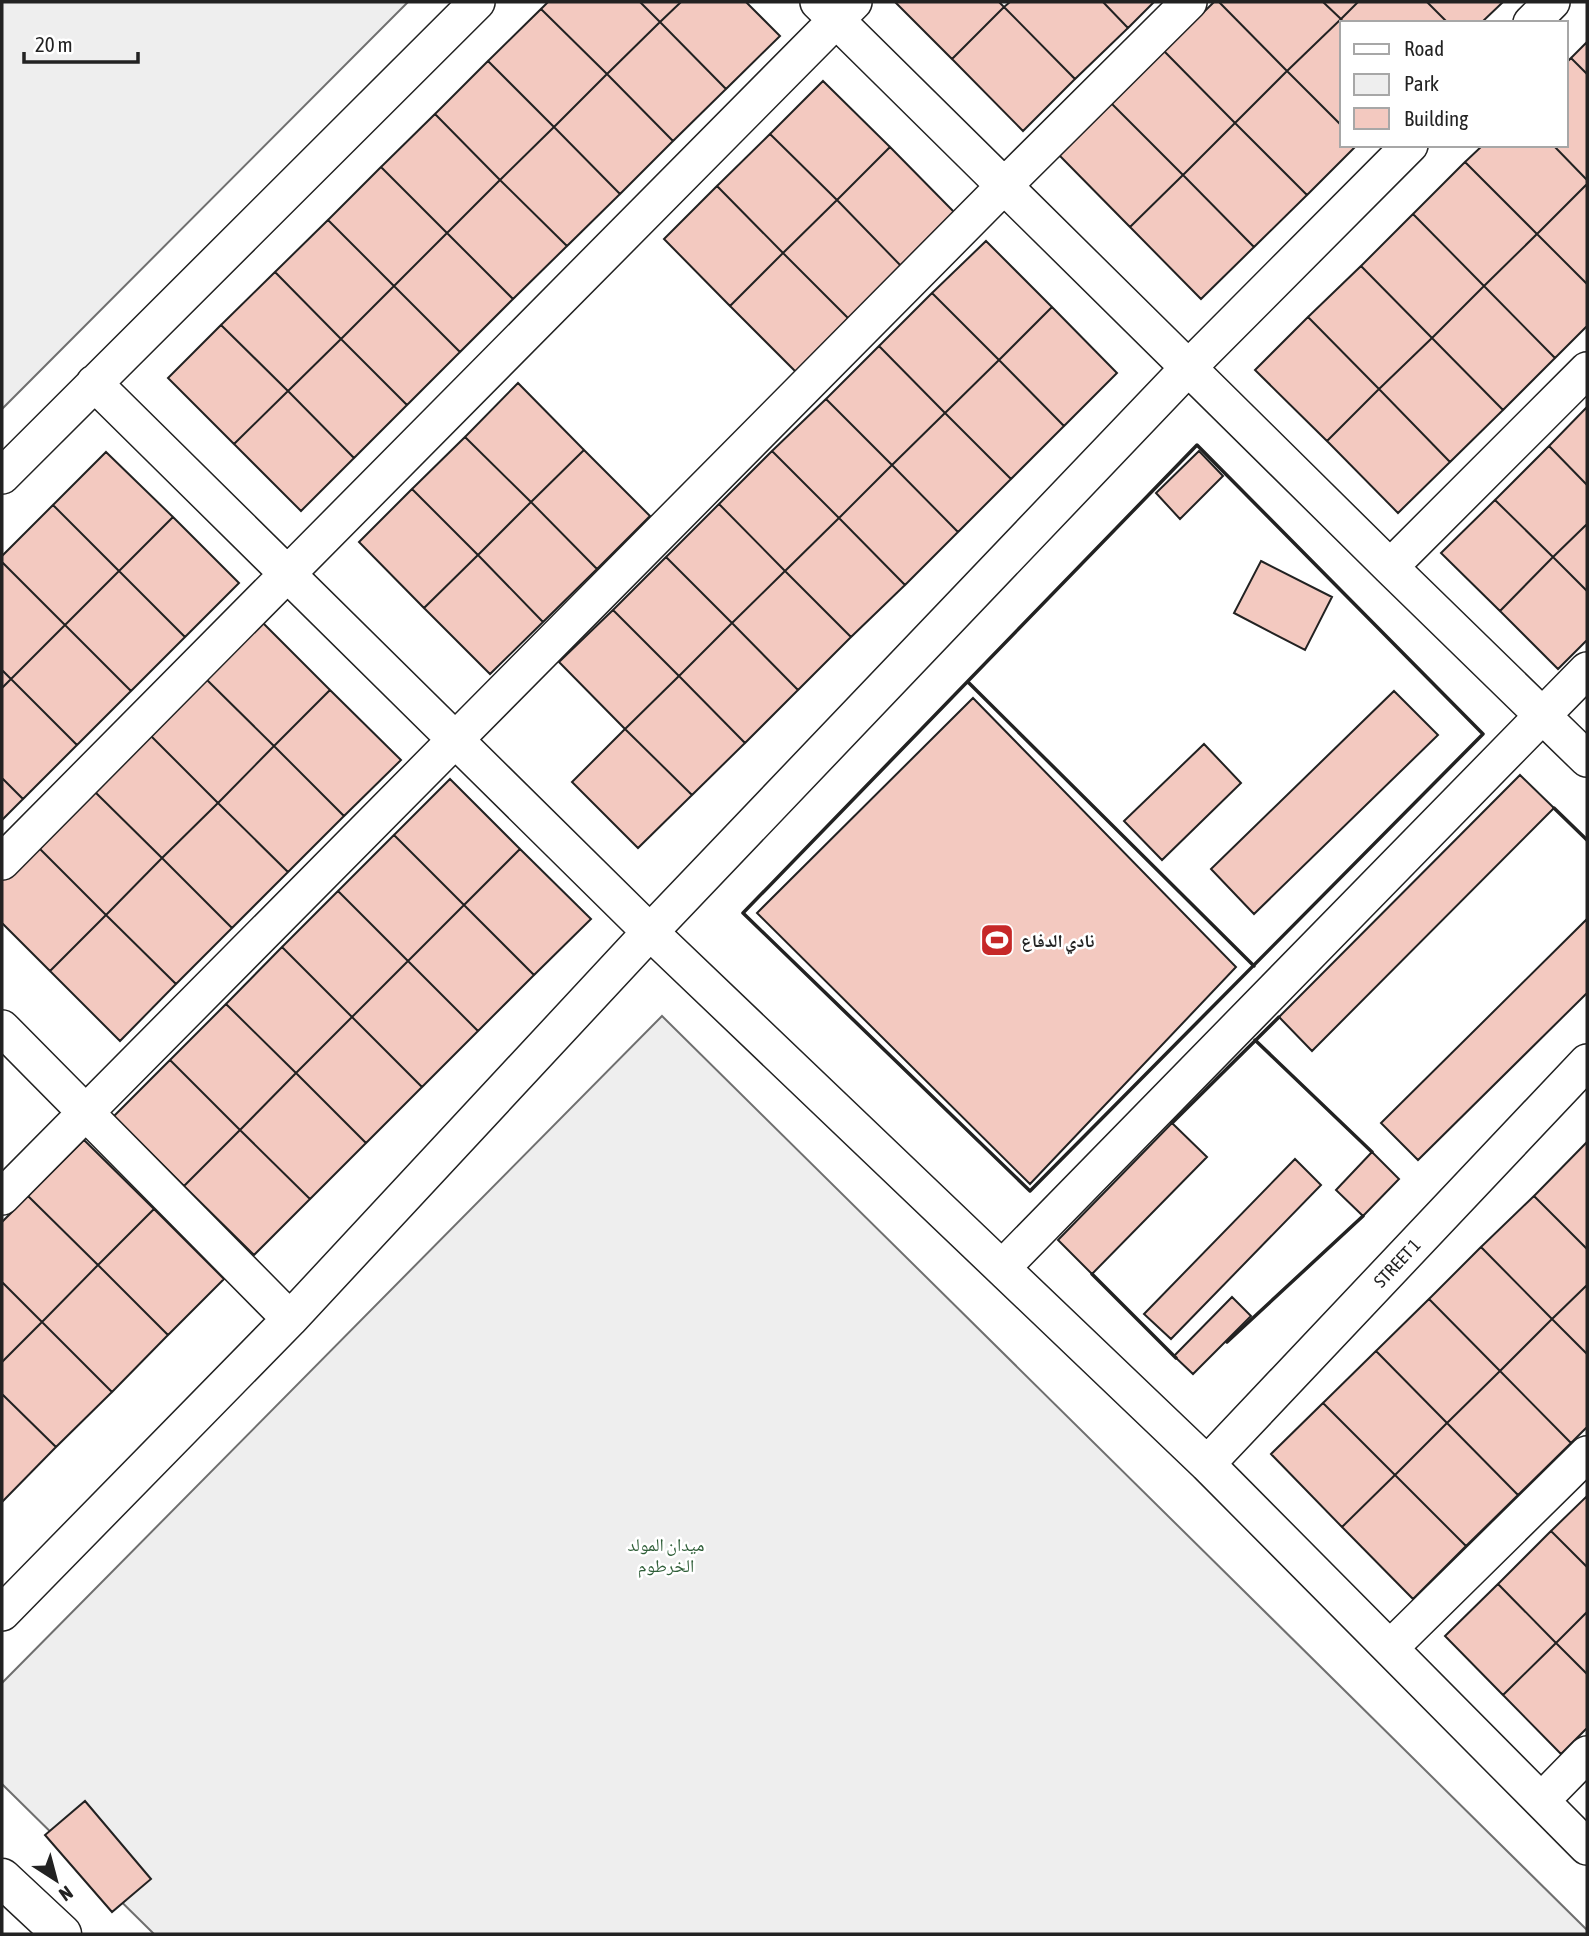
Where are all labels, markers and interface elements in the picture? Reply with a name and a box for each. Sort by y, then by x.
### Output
scale bar [24,21,138,65]
legend [1340,21,1568,147]
text: 20 m [35,32,73,56]
text: Road [1404,36,1444,60]
text: Park [1404,71,1439,95]
text: Building [1404,106,1468,130]
sports icon: نادي الدفاع [978,921,1016,959]
place label: نادي الدفاع [1021,930,1094,955]
street label: STREET 1 [1369,1234,1425,1292]
park label: ميدان المولد الخرطوم [628,1534,704,1578]
north arrow [21,1845,91,1915]
text: N [55,1882,77,1906]

